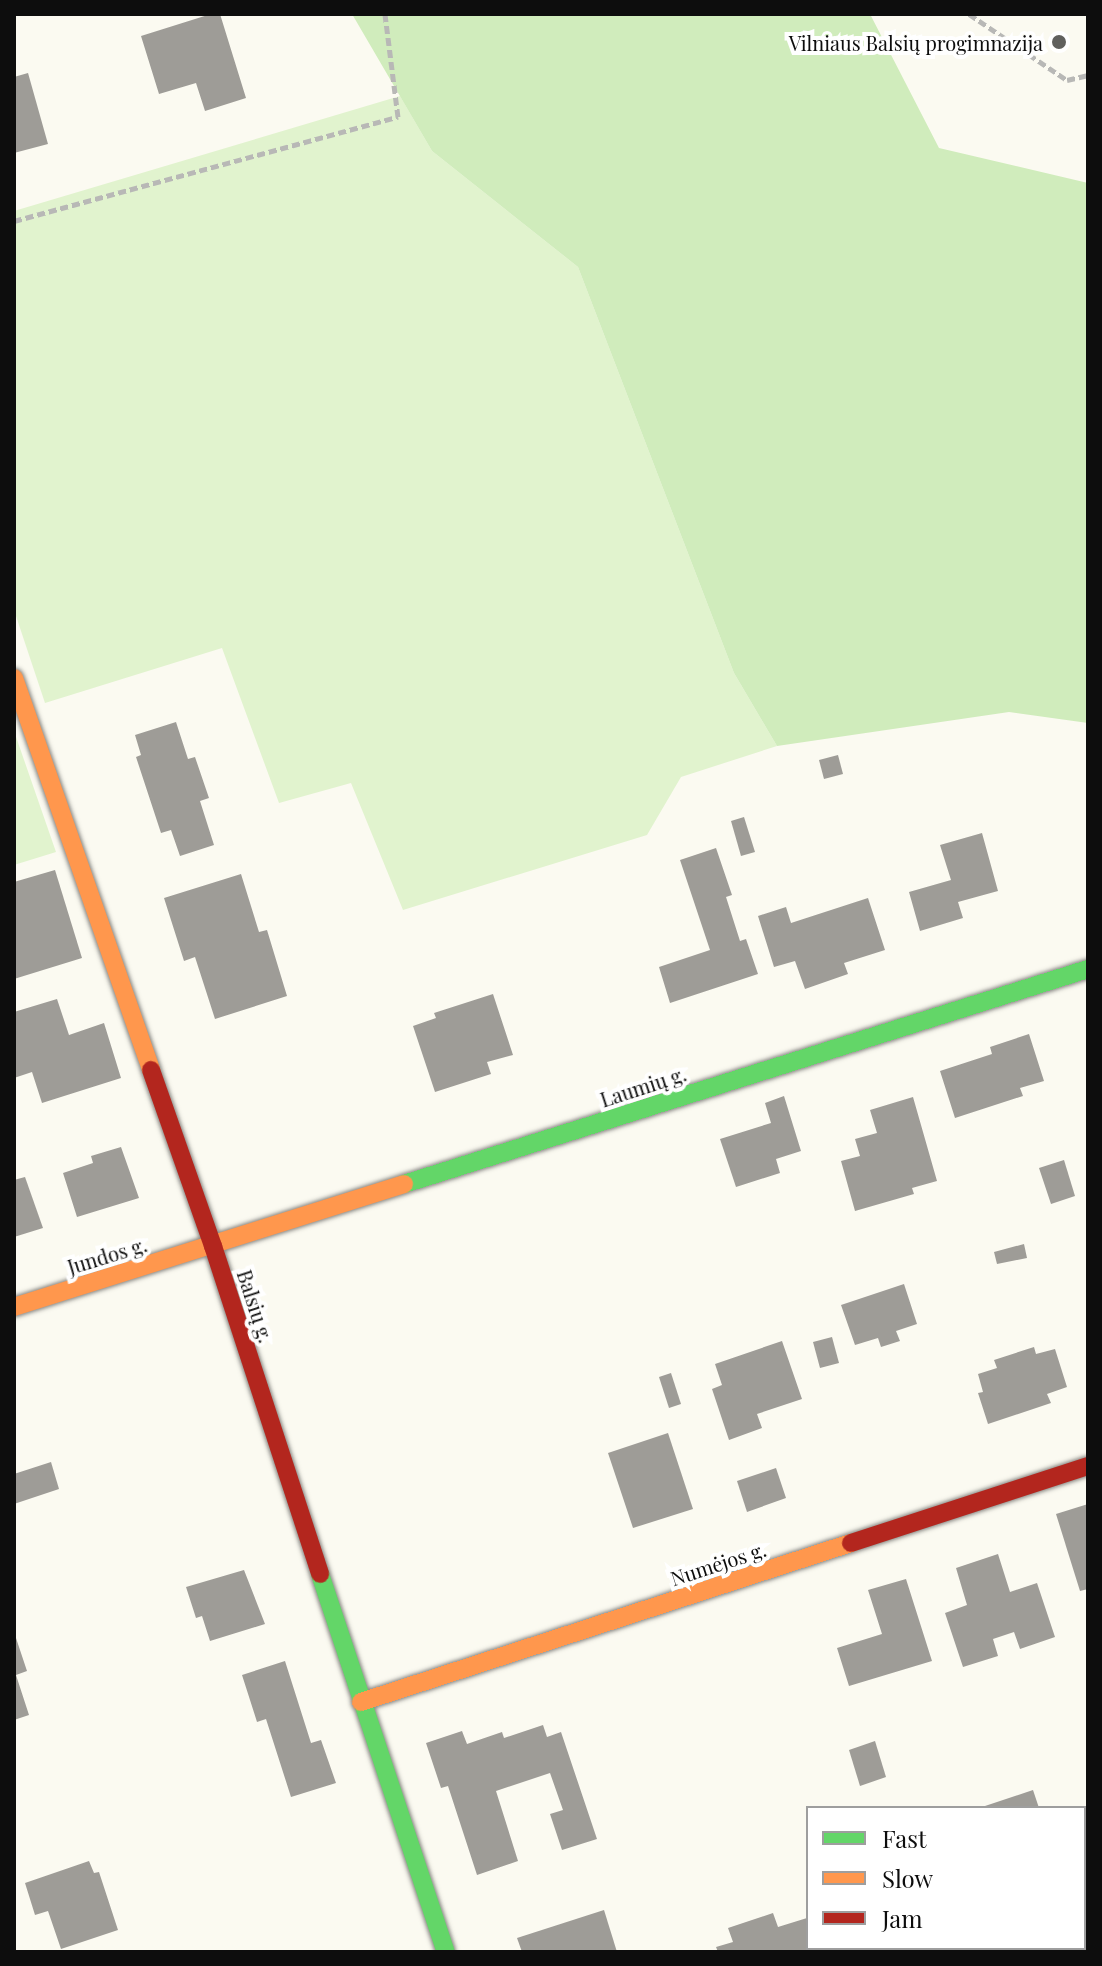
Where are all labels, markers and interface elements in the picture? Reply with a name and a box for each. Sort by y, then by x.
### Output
place label: Vilniaus Balsių progimnazija [789,30,1043,54]
marker: Vilniaus Balsių progimnazija [1050,33,1068,51]
street label: Laumių g. [597,1061,689,1111]
street label: Jundos g. [64,1232,150,1278]
street label: Balsių g. [233,1267,279,1345]
street label: Numėjos g. [667,1536,769,1590]
legend [806,1806,1086,1950]
text: Fast [882,1822,927,1854]
text: Slow [882,1862,933,1894]
text: Jam [882,1902,923,1934]

